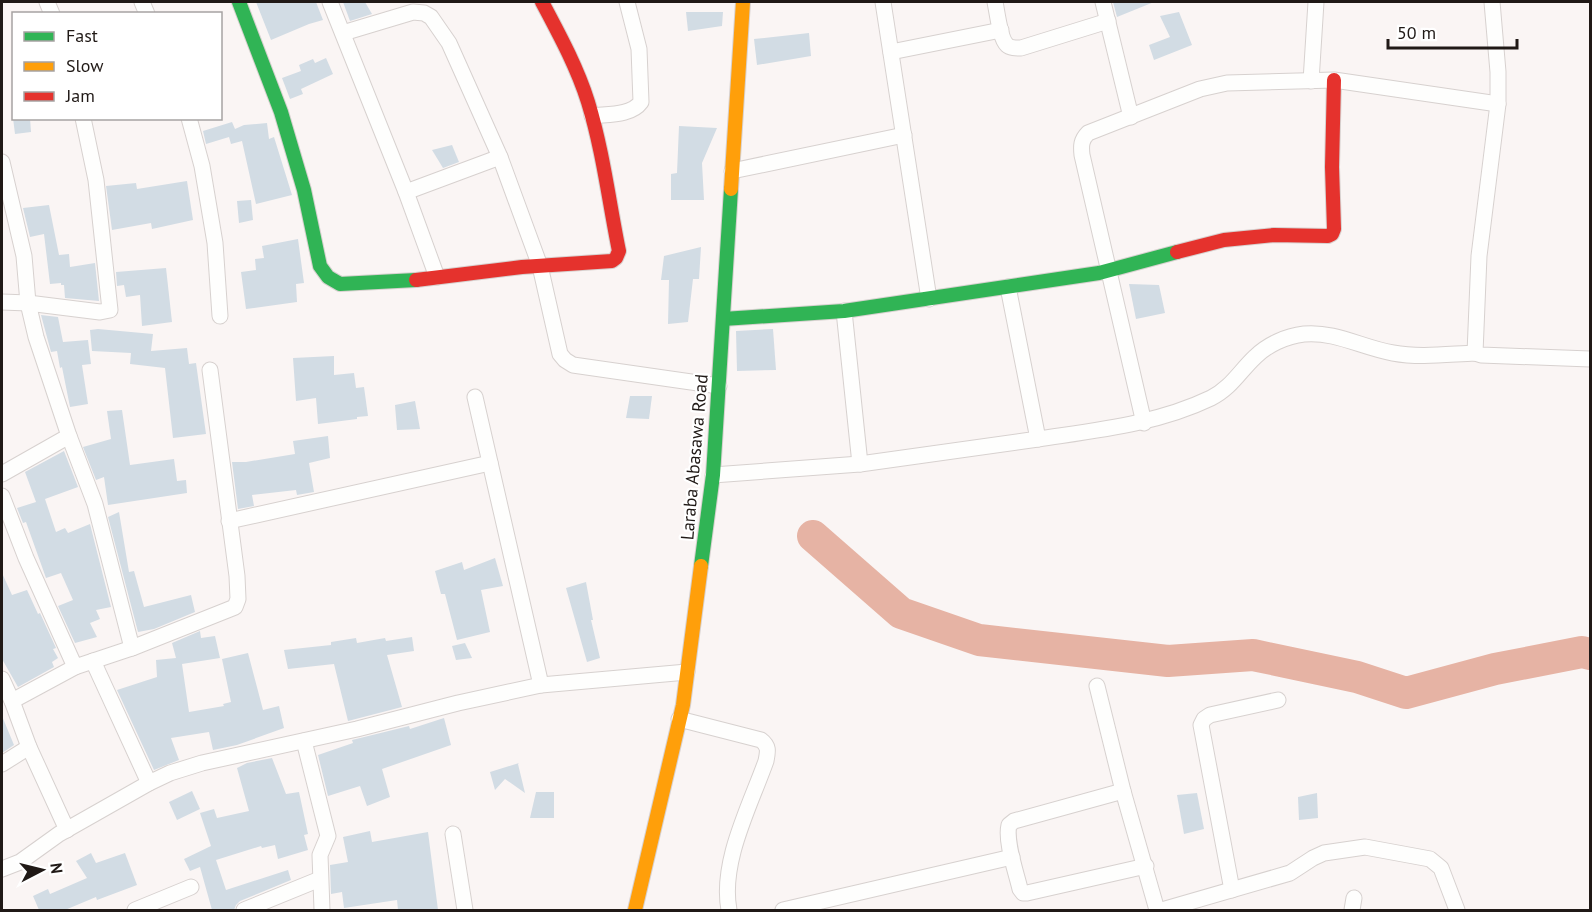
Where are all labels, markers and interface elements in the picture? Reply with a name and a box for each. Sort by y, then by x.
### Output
legend [12,12,222,120]
scale bar [1388,12,1517,50]
text: 50 m [1397,21,1436,44]
text: Fast [66,24,98,47]
text: Slow [66,54,104,77]
text: Jam [65,84,95,107]
street label: Laraba Abasawa Road [675,373,713,541]
north arrow [12,840,72,900]
text: N [46,862,67,875]

